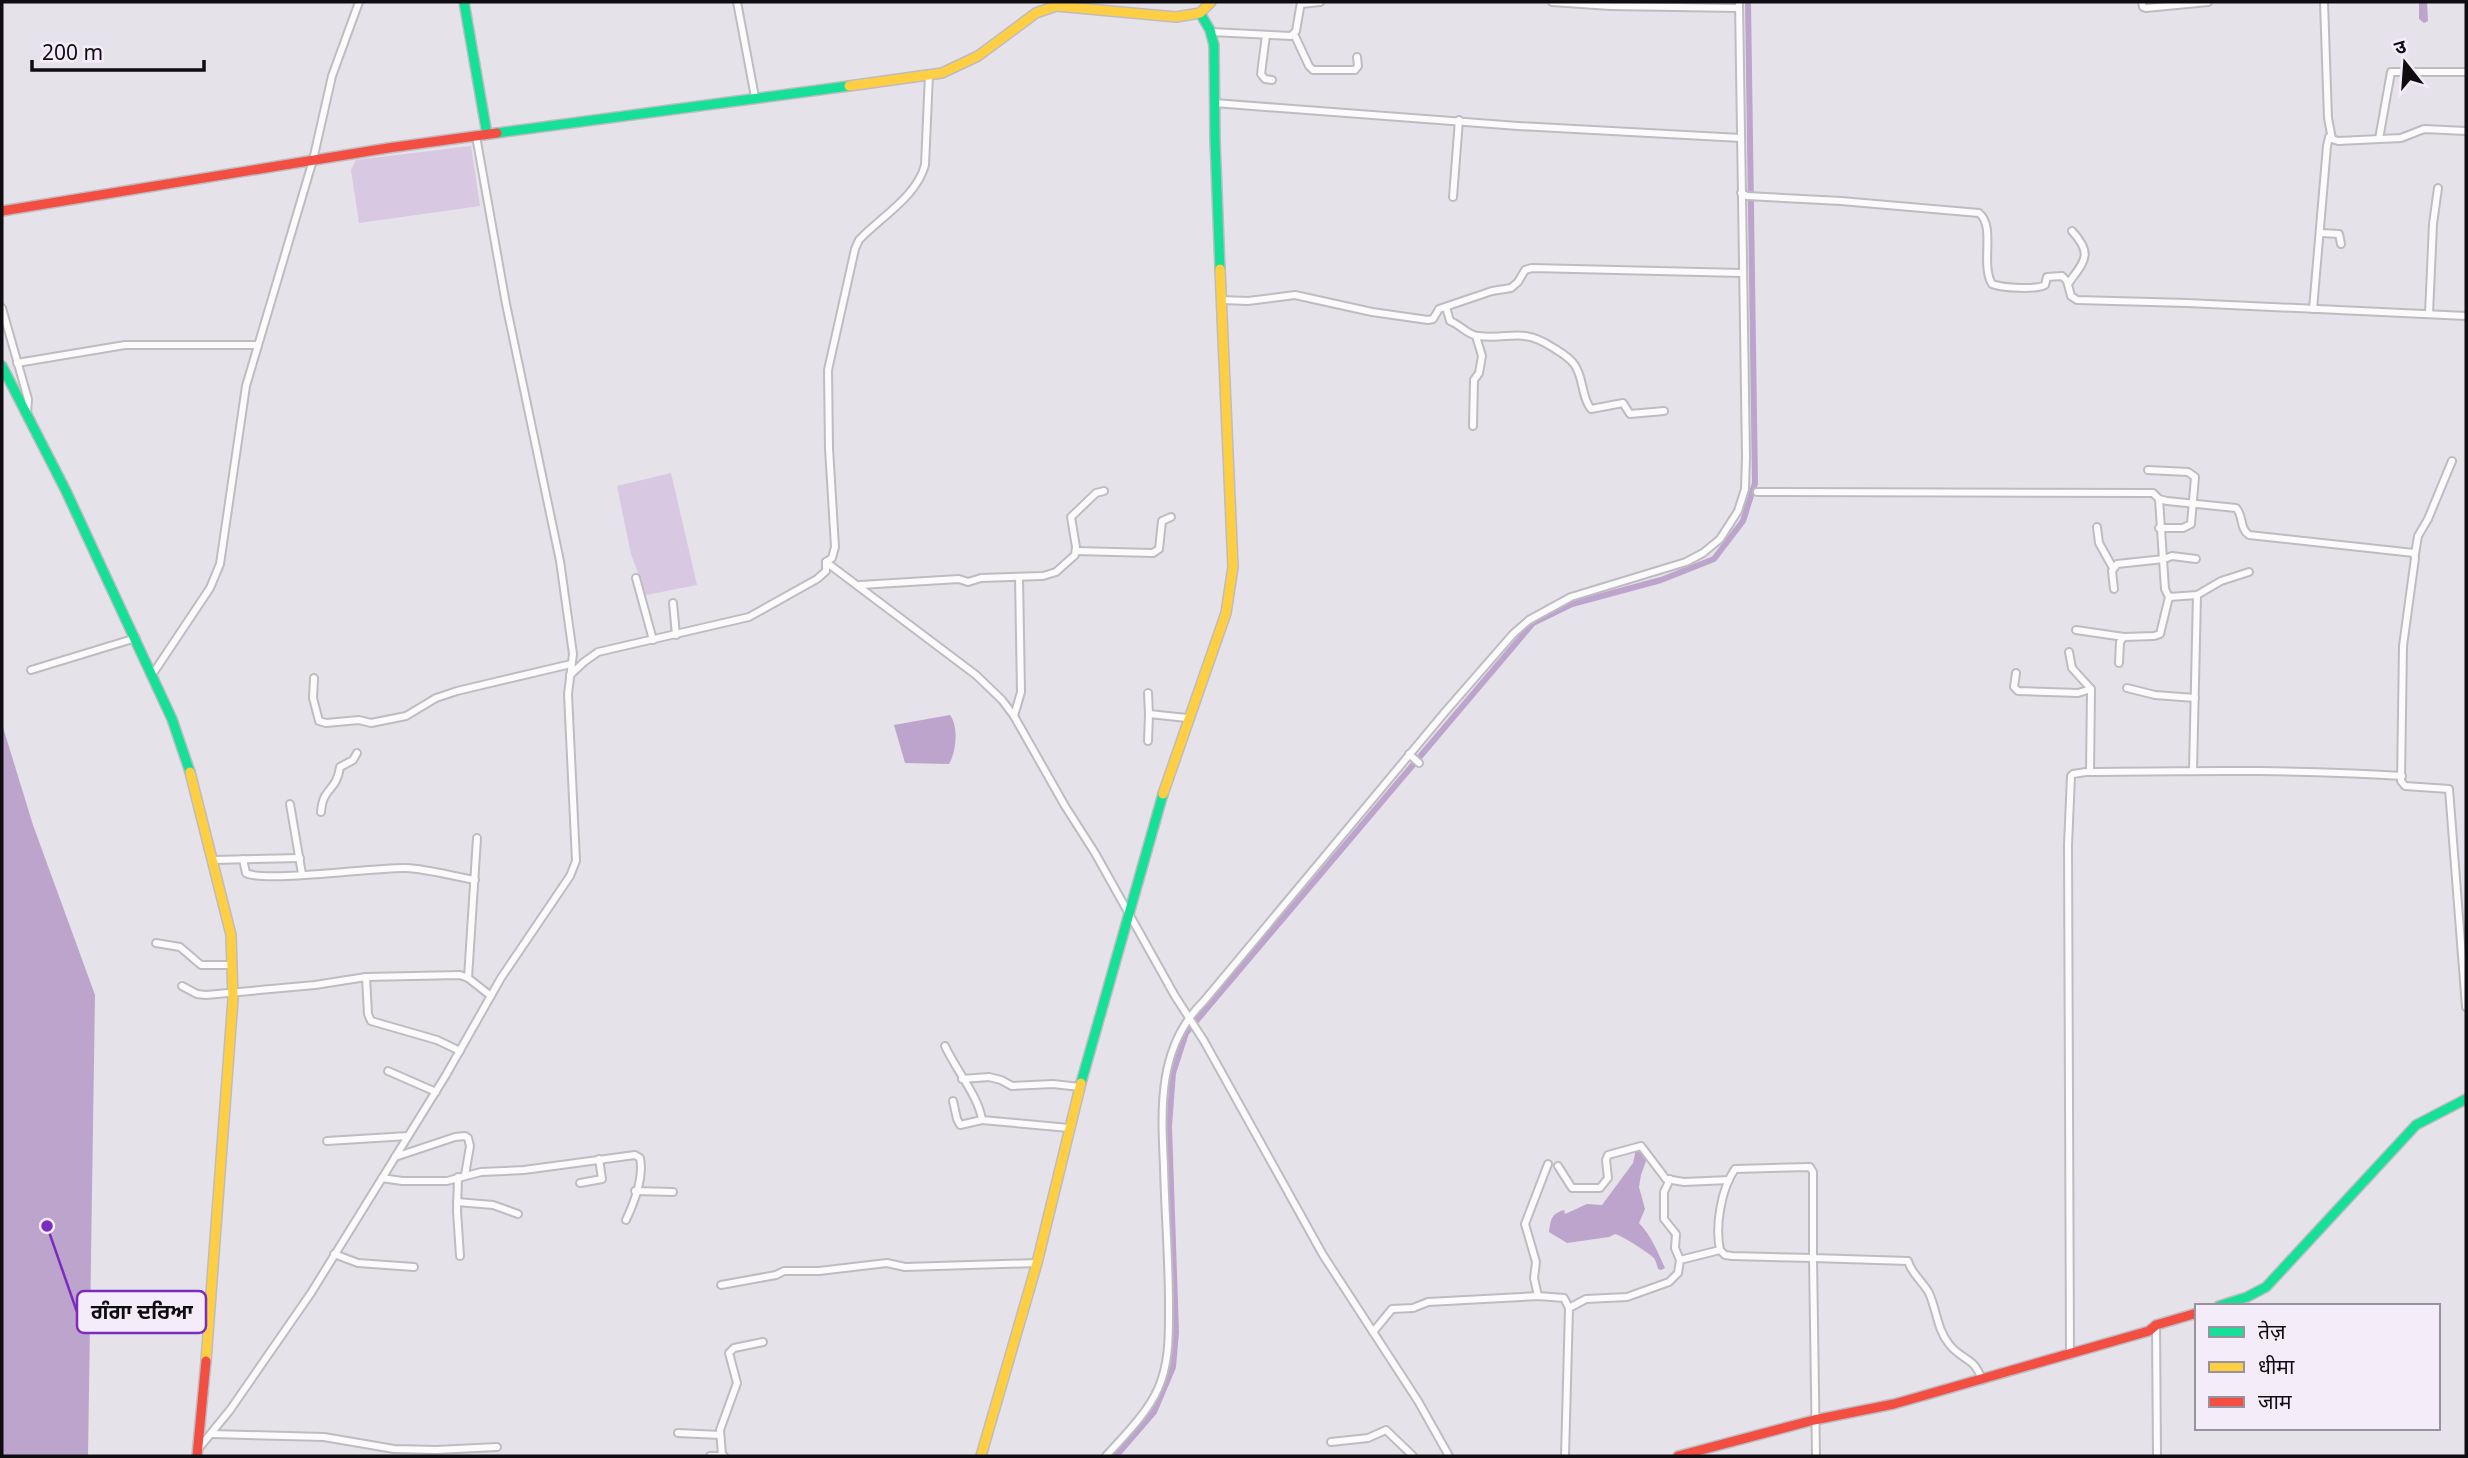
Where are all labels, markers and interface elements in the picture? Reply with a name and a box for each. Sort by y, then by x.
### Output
scale bar [32,28,203,72]
north arrow [2370,28,2440,98]
text: उ [2391,32,2410,61]
text: 200 m [42,38,103,66]
callout: ਗੰਗਾ ਦਰਿਆ [77,1291,206,1333]
text: ਗੰਗਾ ਦਰਿਆ [90,1297,193,1325]
legend [2195,1304,2440,1430]
text: तेज़ [2258,1317,2286,1345]
text: धीमा [2258,1352,2295,1380]
text: जाम [2258,1387,2292,1415]

